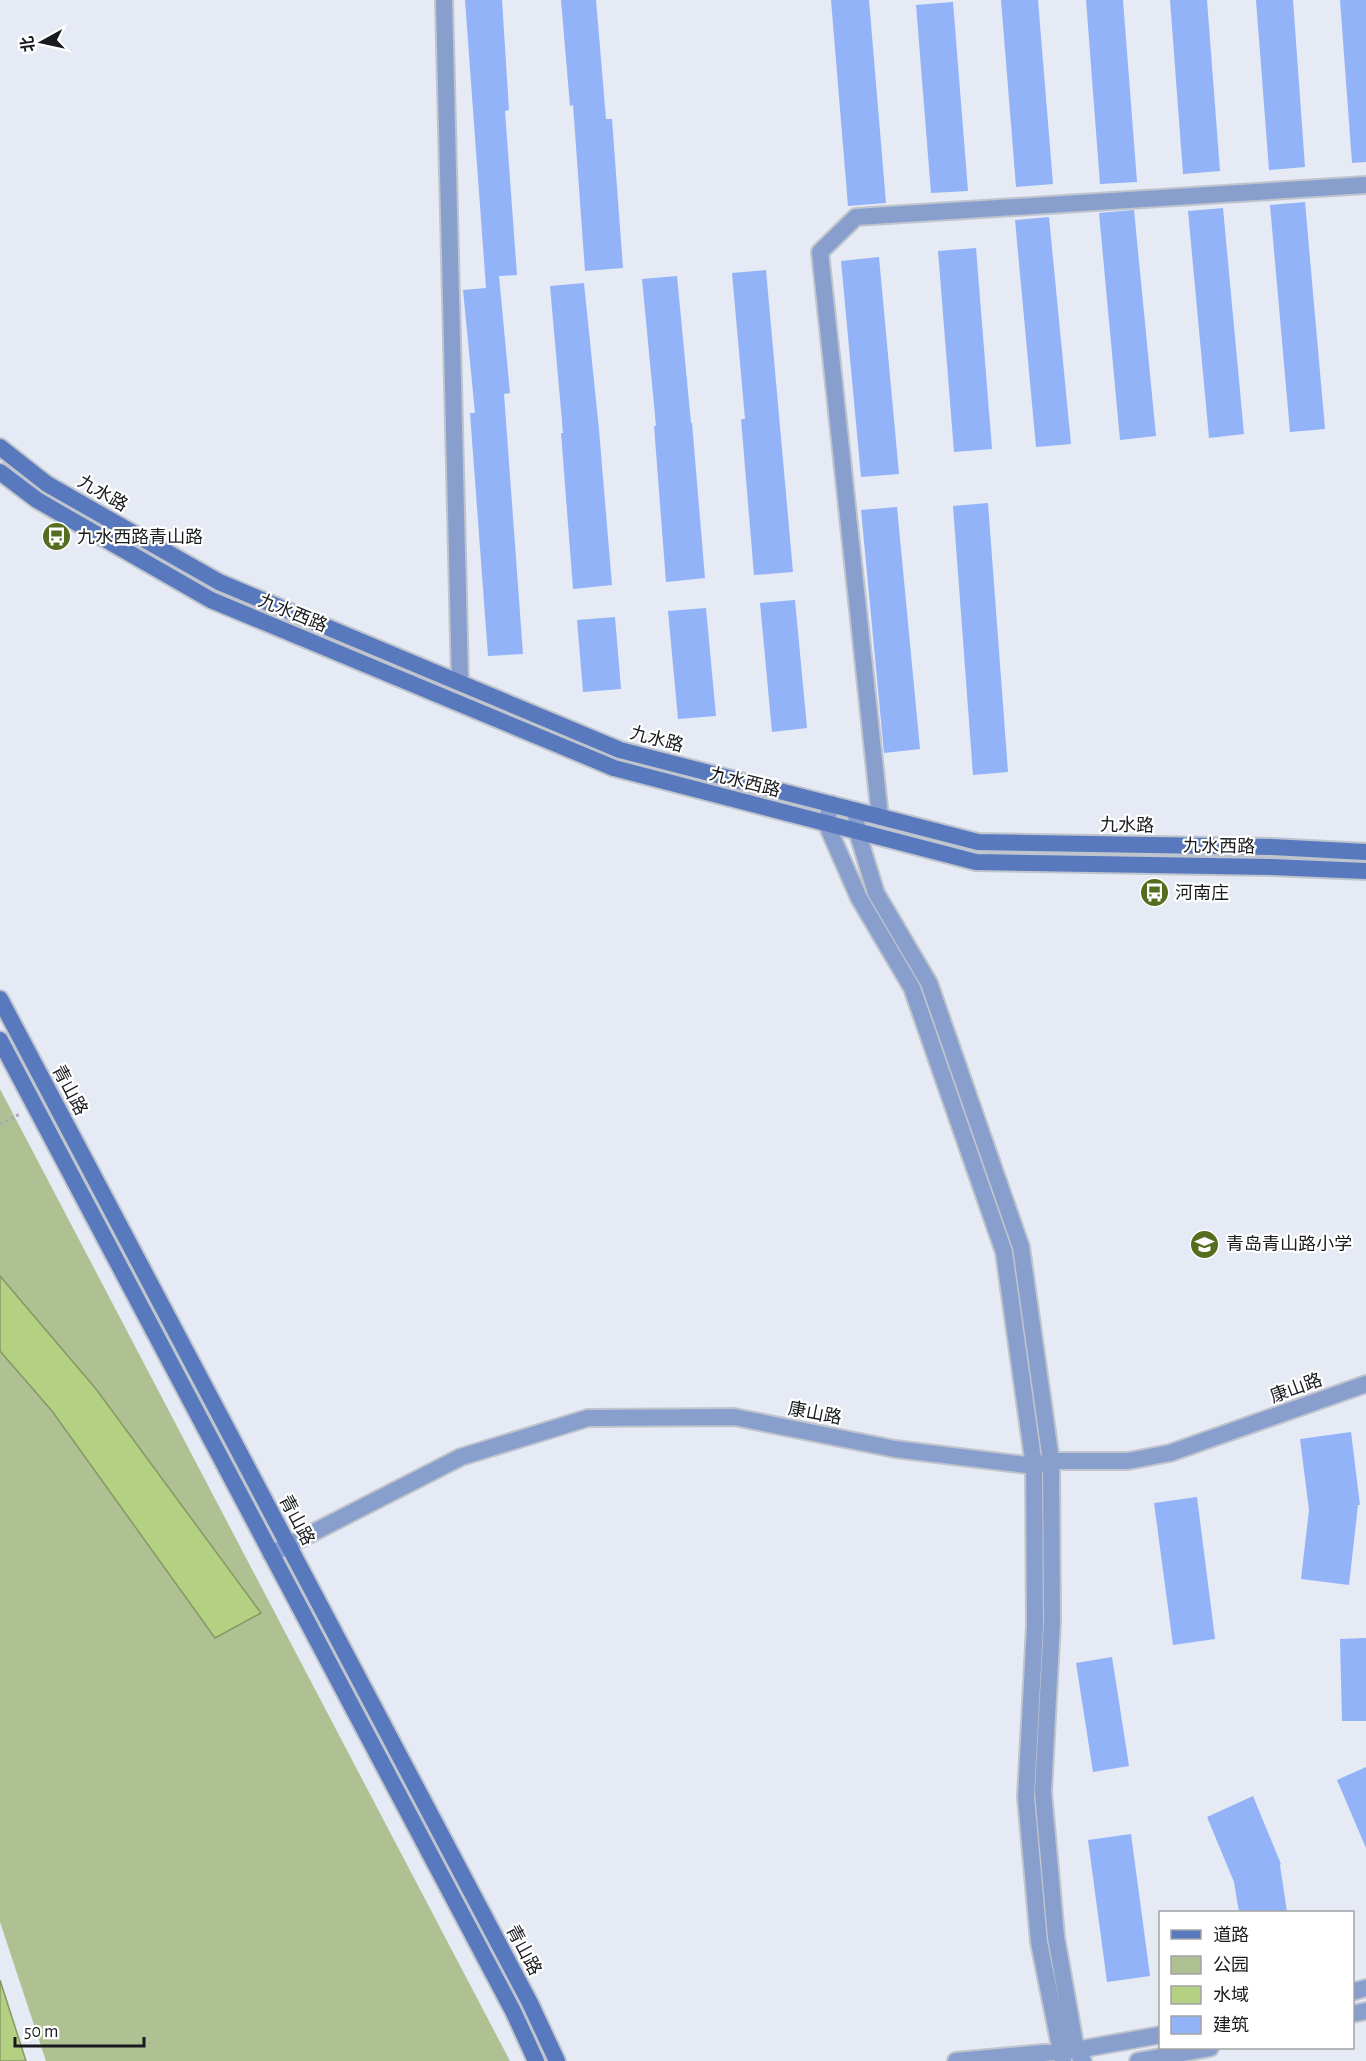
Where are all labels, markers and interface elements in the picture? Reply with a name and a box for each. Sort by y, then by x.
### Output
north arrow [12,12,72,72]
text: 北 [18,35,37,53]
street label: 九水路 [75,471,131,515]
bus stop icon: 九水西路青山路 [40,521,72,553]
place label: 九水西路青山路 [77,527,203,547]
street label: 九水西路 [256,590,330,636]
street label: 九水路 [628,722,686,756]
street label: 九水西路 [708,764,782,800]
street label: 九水路 [1100,815,1154,835]
street label: 九水西路 [1183,835,1255,857]
bus stop icon: 河南庄 [1138,877,1170,909]
place label: 河南庄 [1175,883,1229,903]
street label: 青山路 [48,1061,92,1119]
school or university icon: 青岛青山路小学 [1189,1228,1221,1260]
place label: 青岛青山路小学 [1226,1234,1352,1254]
street label: 康山路 [1267,1369,1325,1407]
street label: 康山路 [787,1398,843,1428]
street label: 青山路 [275,1491,319,1549]
legend [1159,1911,1354,2049]
street label: 青山路 [502,1921,546,1979]
text: 道路 [1213,1925,1249,1945]
text: 公园 [1213,1956,1249,1975]
text: 水域 [1213,1986,1249,2005]
scale bar [15,2010,144,2048]
text: 建筑 [1213,2015,1249,2035]
text: 50 m [24,2023,58,2041]

